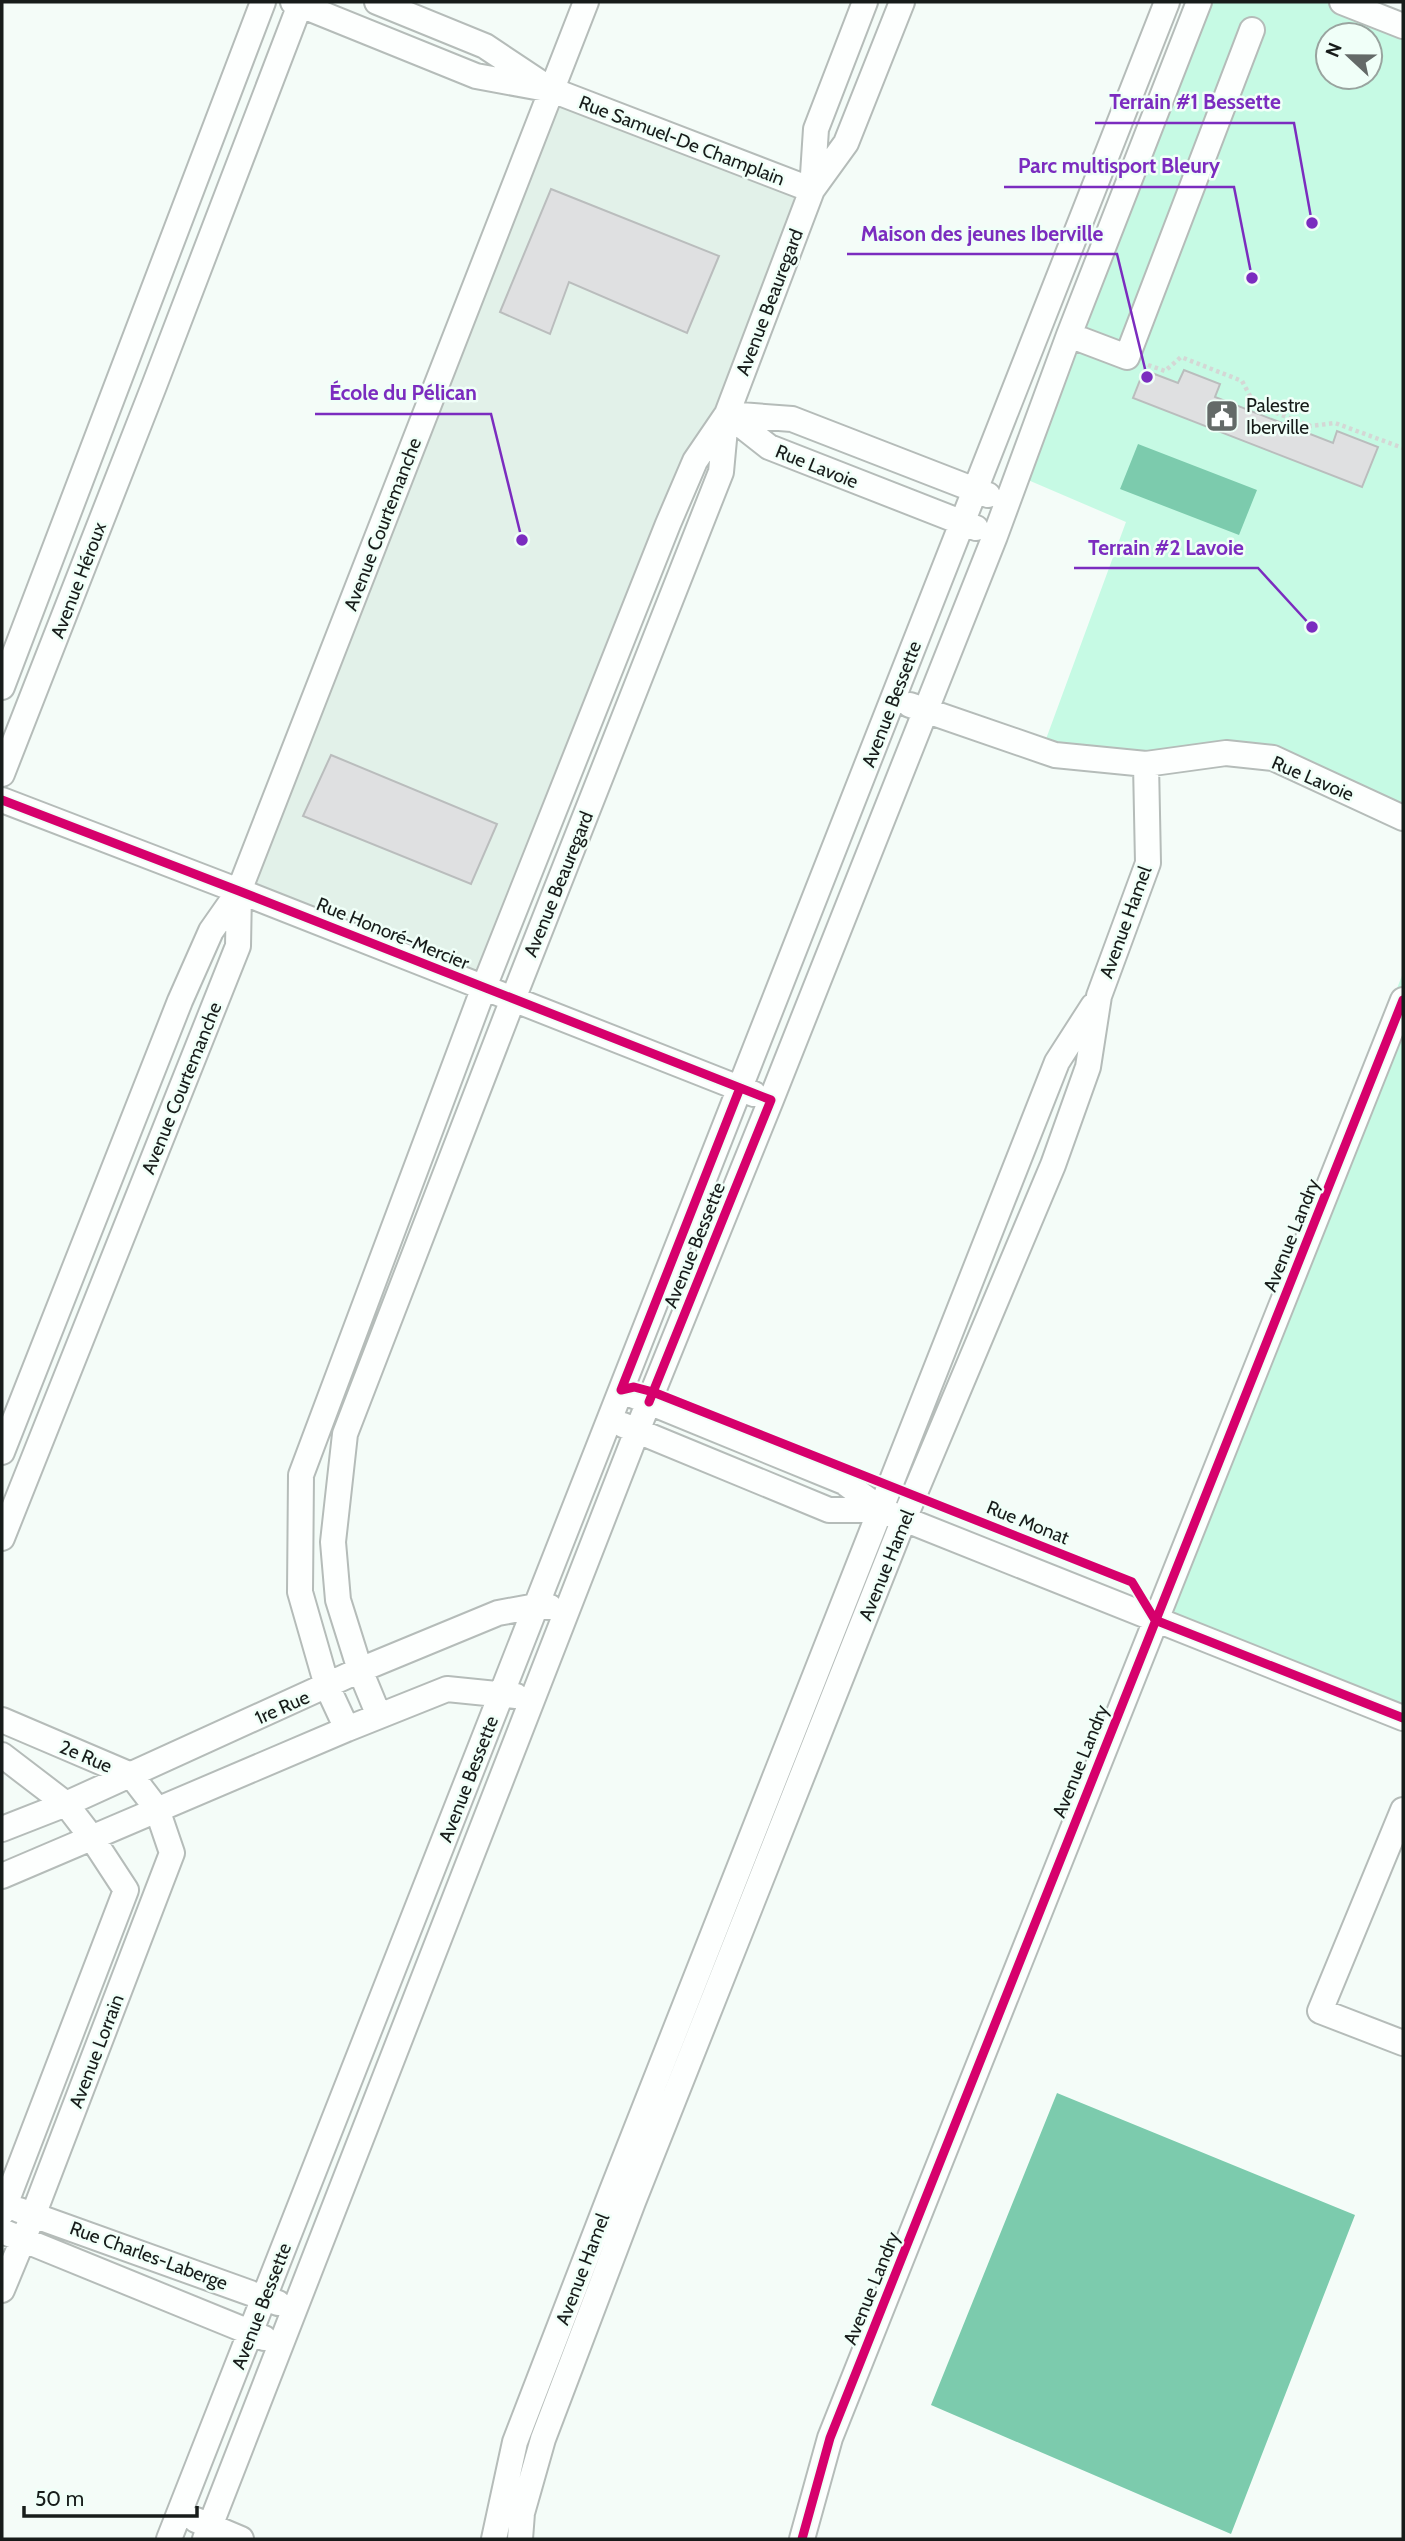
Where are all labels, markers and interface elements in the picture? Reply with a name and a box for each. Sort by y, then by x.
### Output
north arrow [1314,21,1384,91]
text: N [1321,39,1347,60]
callout: Terrain #1 Bessette [1095,81,1294,123]
text: Terrain #1 Bessette [1109,89,1281,114]
street label: Rue Samuel-De Champlain [576,91,788,190]
callout: Parc multisport Bleury [1004,145,1234,187]
text: Parc multisport Bleury [1018,153,1221,178]
callout: Maison des jeunes Iberville [847,212,1117,254]
text: Maison des jeunes Iberville [861,221,1103,246]
street label: Avenue Beauregard [731,226,808,379]
callout: École du Pélican [315,372,491,414]
text: École du Pélican [329,380,477,405]
place label: Palestre Iberville [1246,394,1310,439]
public building icon: Palestre Iberville [1203,397,1241,435]
street label: Avenue Courtemanche [339,434,426,614]
street label: Rue Lavoie [772,440,862,493]
street label: Avenue Héroux [46,519,111,642]
callout: Terrain #2 Lavoie [1074,526,1258,568]
text: Terrain #2 Lavoie [1088,535,1244,560]
street label: Avenue Bessette [857,637,926,771]
street label: Rue Lavoie [1268,751,1358,806]
street label: Avenue Beauregard [519,808,598,960]
street label: Avenue Hamel [1095,862,1157,981]
street label: Rue Honoré-Mercier [313,892,472,975]
street label: Avenue Courtemanche [136,999,227,1178]
street label: Avenue Landry [1258,1175,1325,1295]
street label: Avenue Bessette [659,1179,730,1311]
street label: Rue Monat [983,1496,1073,1550]
street label: Avenue Hamel [854,1506,919,1624]
street label: 1re Rue [252,1685,313,1730]
street label: Avenue Landry [1047,1701,1114,1821]
street label: Avenue Bessette [434,1712,503,1846]
street label: 2e Rue [56,1735,116,1778]
street label: Avenue Lorrain [64,1991,129,2111]
street label: Avenue Hamel [551,2210,614,2328]
street label: Rue Charles-Laberge [67,2216,231,2295]
street label: Avenue Landry [838,2228,905,2348]
street label: Avenue Bessette [227,2239,296,2373]
scale bar [24,2474,198,2518]
text: 50 m [35,2486,84,2511]

